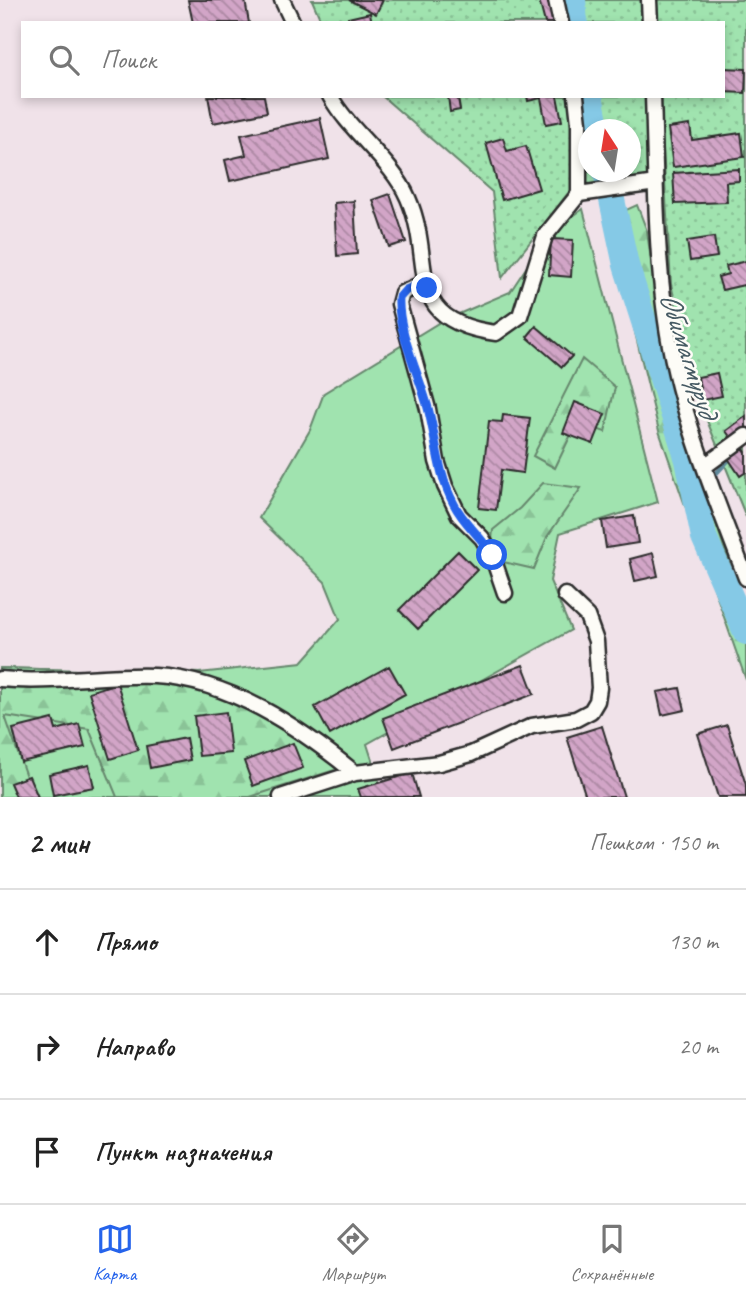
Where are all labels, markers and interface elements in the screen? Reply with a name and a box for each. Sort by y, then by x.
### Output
search box [21,21,725,98]
icon: search [45,41,83,79]
text: Поиск [101,43,156,76]
north arrow [578,119,641,182]
route end [411,272,442,303]
water label: Обимагмуруд [651,287,729,427]
route start [476,539,507,570]
text: 2 мин [28,824,89,862]
text: Пешком · 150 m [590,828,718,857]
icon: ahead [28,923,66,961]
text: Прямо [95,925,157,958]
text: 130 m [669,927,718,956]
icon: right [28,1028,66,1066]
text: Направо [95,1030,174,1063]
text: 20 m [679,1032,718,1061]
icon: arrive [28,1133,66,1171]
text: Пункт назначения [95,1135,271,1168]
tab: Карта [93,1220,136,1286]
tab: Маршрут [322,1220,385,1286]
tab: Сохранённые [571,1220,653,1286]

